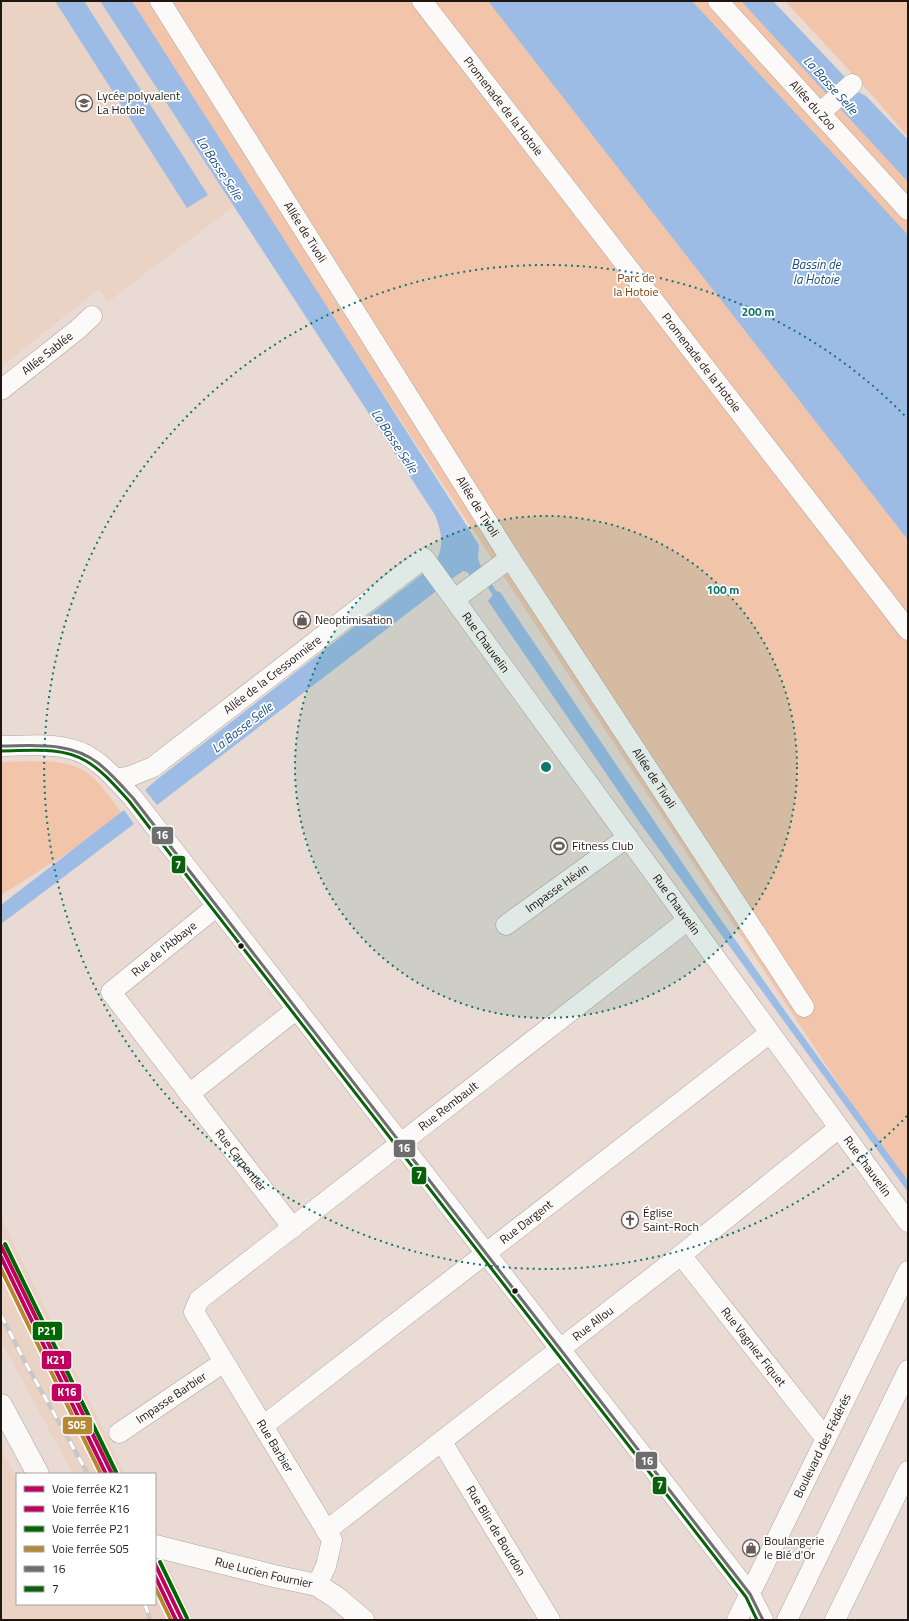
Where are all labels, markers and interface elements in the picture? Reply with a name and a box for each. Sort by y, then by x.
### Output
water label: La Basse Selle [799,51,864,120]
street label: Promenade de la Hotoie [459,52,548,160]
street label: Allée du Zoo [785,76,841,134]
place label: Lycée polyvalent La Hotoie [97,86,181,119]
school or university icon: Lycée polyvalent La Hotoie [74,93,94,113]
water label: La Basse Selle [192,132,249,205]
street label: Allée de Tivoli [279,198,332,266]
water label: Bassin de la Hotoie [791,254,842,289]
park label: Parc de la Hotoie [614,268,659,301]
text: 200 m [742,302,774,321]
street label: Promenade de la Hotoie [657,309,746,416]
street label: Allée Sablée [17,327,77,379]
water label: La Basse Selle [367,405,424,478]
street label: Allée de Tivoli [452,472,504,540]
text: 100 m [707,580,739,599]
street label: Rue Chauvelin [457,608,515,677]
shop icon: Neoptimisation [292,610,312,630]
place label: Neoptimisation [315,610,392,629]
street label: Allée de la Cressonnière [219,630,325,719]
water label: La Basse Selle [207,696,278,757]
street label: Allée de Tivoli [628,744,681,812]
centre of rings [539,760,553,774]
line badge: 16 [151,826,174,845]
text: 16 [156,827,168,843]
sports icon: Fitness Club [549,836,569,856]
place label: Fitness Club [572,836,633,855]
line badge: 7 [171,855,186,874]
text: 7 [175,857,181,873]
street label: Impasse Hévin [521,858,592,917]
street label: Rue Chauvelin [648,870,706,939]
street label: Rue de l'Abbaye [127,916,201,981]
unlabelled marker [236,941,246,951]
street label: Rue Rembault [414,1076,483,1135]
street label: Rue Carpentier [211,1124,272,1195]
street label: Rue Chauvelin [839,1132,896,1200]
line badge: 16 [393,1139,416,1158]
text: 16 [398,1140,410,1156]
line badge: 7 [411,1166,427,1185]
text: 7 [416,1167,422,1183]
street label: Rue Dargent [495,1194,557,1248]
place label: Église Saint-Roch [643,1203,699,1236]
church icon: Église Saint-Roch [620,1210,640,1230]
unlabelled marker [510,1286,520,1296]
street label: Rue Allou [568,1301,617,1345]
street label: Rue Vagniez Fiquet [716,1303,792,1391]
line badge: P21 [32,1321,63,1341]
text: P21 [38,1323,56,1339]
line badge: K21 [41,1350,72,1370]
text: K21 [47,1352,65,1368]
street label: Impasse Barbier [132,1366,210,1428]
line badge: K16 [51,1383,82,1402]
text: K16 [58,1384,76,1400]
street label: Boulevard des Fédérés [788,1390,856,1501]
line badge: S05 [62,1416,93,1435]
street label: Rue Barbier [252,1416,299,1476]
text: S05 [68,1417,86,1433]
line badge: 16 [635,1451,658,1470]
text: 16 [641,1453,653,1469]
legend [16,1473,156,1605]
line badge: 7 [652,1476,667,1495]
text: 7 [657,1477,663,1493]
text: Voie ferrée K21 [52,1479,129,1498]
street label: Rue Blin de Bourdon [462,1482,531,1579]
text: Voie ferrée K16 [52,1499,130,1518]
text: Voie ferrée P21 [52,1519,130,1538]
place label: Boulangerie le Blé d'Or [764,1531,824,1564]
shop icon: Boulangerie le Blé d'Or [741,1538,761,1558]
text: Voie ferrée S05 [52,1539,129,1558]
street label: Rue Lucien Fournier [213,1551,314,1593]
text: 16 [52,1559,66,1578]
text: 7 [52,1579,59,1598]

